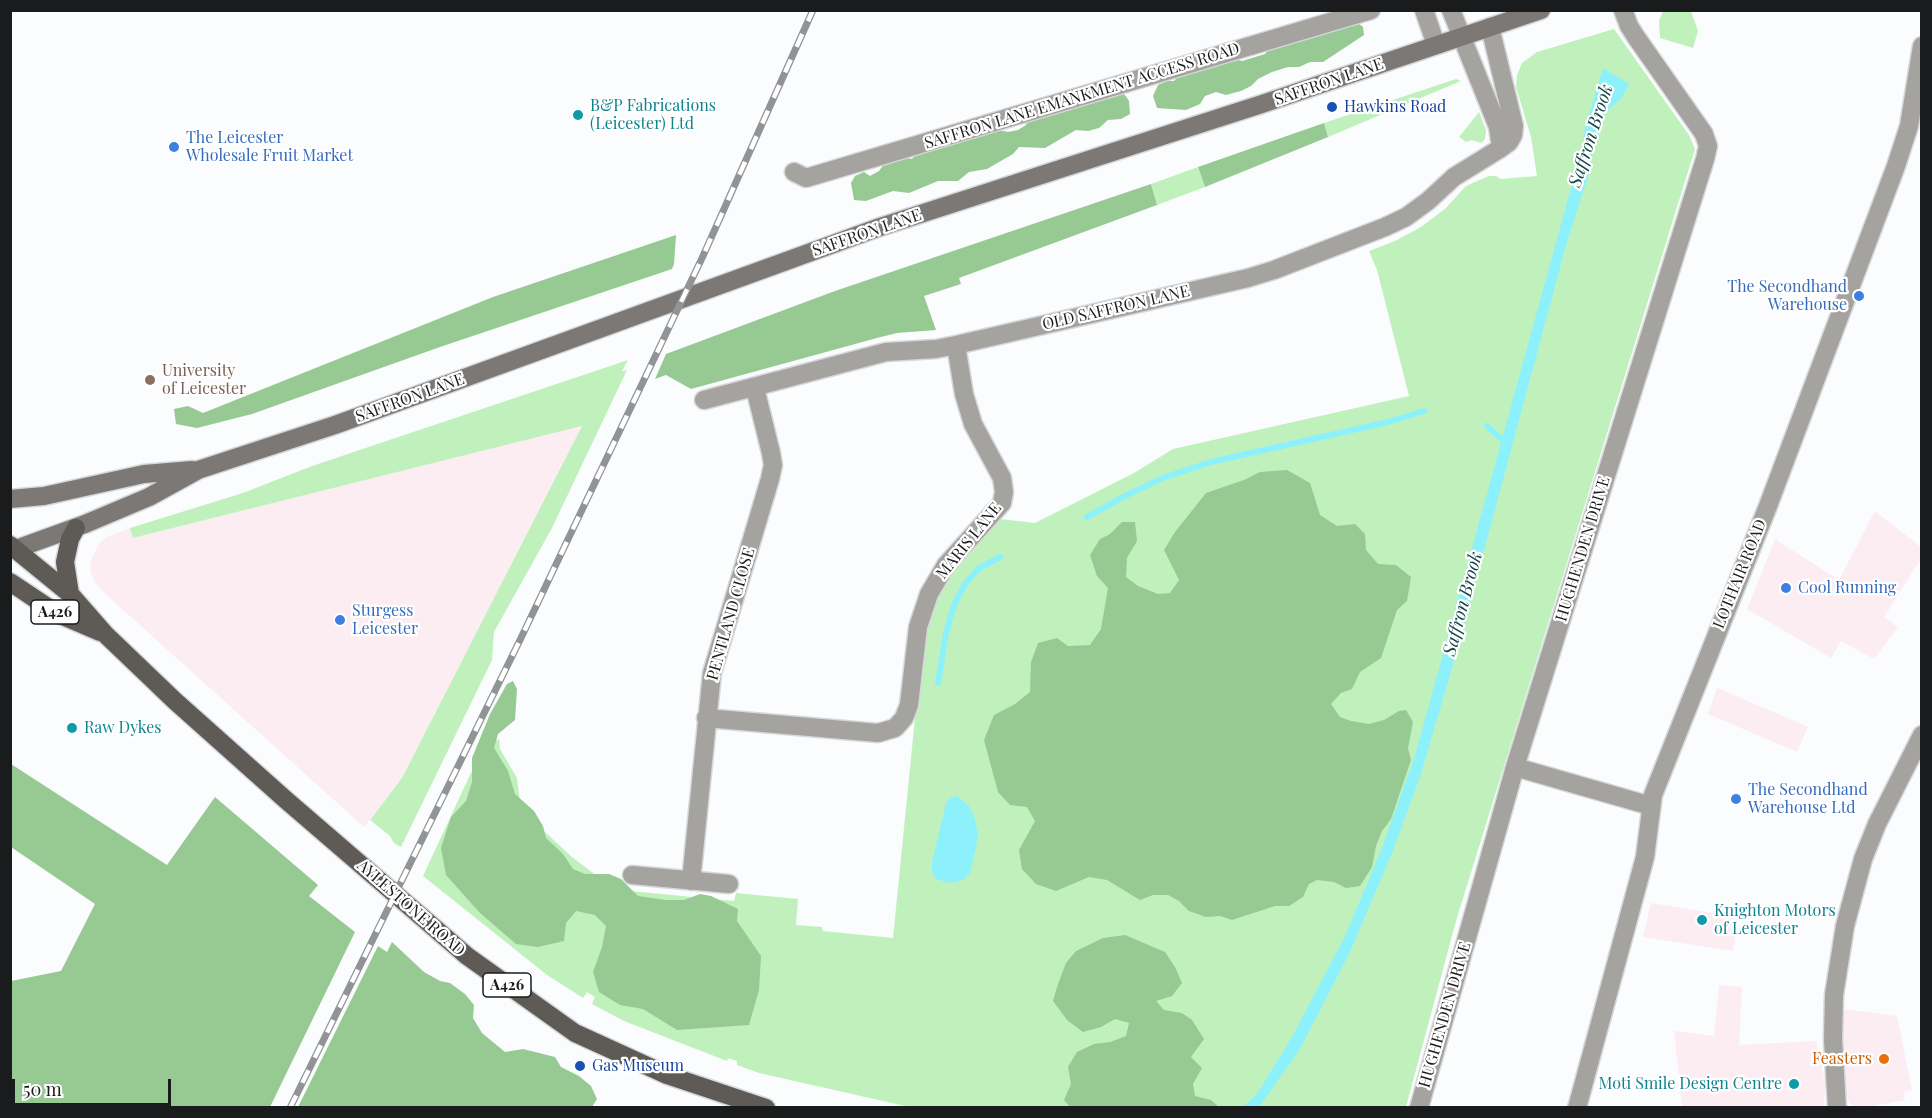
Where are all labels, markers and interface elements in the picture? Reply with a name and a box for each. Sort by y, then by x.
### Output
street label: SAFFRON LANE EMANKMENT ACCESS ROAD [922,39,1242,153]
street label: SAFFRON LANE [1272,54,1386,110]
water label: Saffron Brook [1564,82,1618,190]
place label: B&P Fabrications (Leicester) Ltd [590,96,716,134]
place label: Hawkins Road [1344,97,1446,117]
marker: Hawkins Road [1325,100,1339,114]
marker: B&P Fabrications (Leicester) Ltd [571,108,585,122]
place label: The Leicester Wholesale Fruit Market [186,128,353,166]
marker: The Leicester Wholesale Fruit Market [167,140,181,154]
street label: SAFFRON LANE [810,205,924,261]
place label: The Secondhand Warehouse [1727,277,1847,315]
street label: OLD SAFFRON LANE [1040,282,1192,334]
marker: The Secondhand Warehouse [1852,289,1866,303]
place label: University of Leicester [162,361,246,399]
street label: SAFFRON LANE [353,369,467,427]
marker: University of Leicester [143,373,157,387]
street label: HUGHENDEN DRIVE [1552,474,1614,624]
street label: MARIS LANE [932,499,1006,583]
street label: LOTHAIR ROAD [1709,517,1771,631]
street label: PENTLAND CLOSE [703,546,759,682]
water label: Saffron Brook [1439,550,1487,658]
place label: Cool Running [1798,578,1896,598]
marker: Cool Running [1779,581,1793,595]
road number: A426 [31,600,79,624]
place label: Sturgess Leicester [352,601,418,639]
marker: Sturgess Leicester [333,613,347,627]
place label: Raw Dykes [84,718,161,738]
marker: Raw Dykes [65,721,79,735]
place label: The Secondhand Warehouse Ltd [1748,780,1868,818]
marker: The Secondhand Warehouse Ltd [1729,792,1743,806]
street label: AYLESTONE ROAD [353,856,469,960]
place label: Knighton Motors of Leicester [1714,901,1836,939]
marker: Knighton Motors of Leicester [1695,913,1709,927]
street label: HUGHENDEN DRIVE [1415,940,1475,1090]
road number: A426 [483,973,531,997]
place label: Feasters [1812,1049,1872,1069]
marker: Feasters [1877,1052,1891,1066]
place label: Gas Museum [592,1056,684,1076]
marker: Gas Museum [573,1059,587,1073]
scale bar [15,1067,174,1105]
place label: Moti Smile Design Centre [1599,1074,1782,1094]
text: 50 m [23,1077,62,1101]
marker: Moti Smile Design Centre [1787,1077,1801,1091]

